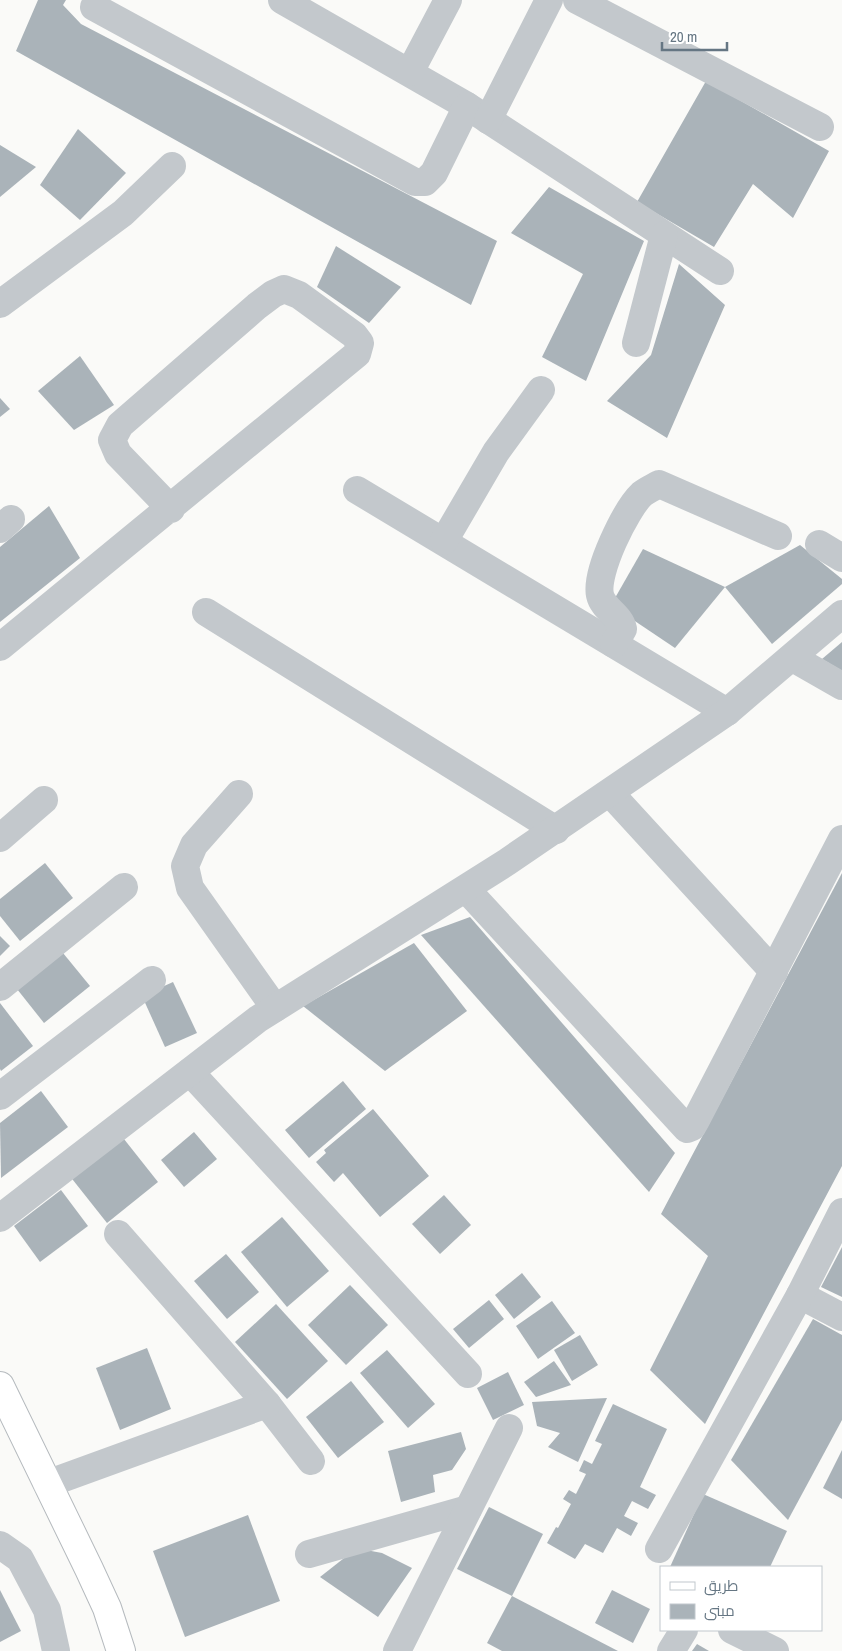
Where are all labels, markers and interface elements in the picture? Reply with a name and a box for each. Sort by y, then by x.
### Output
scale bar [662,20,727,52]
text: 20 m [670,26,697,47]
legend [660,1566,822,1631]
text: طريق [704,1575,738,1596]
text: مبنى [704,1600,735,1621]

